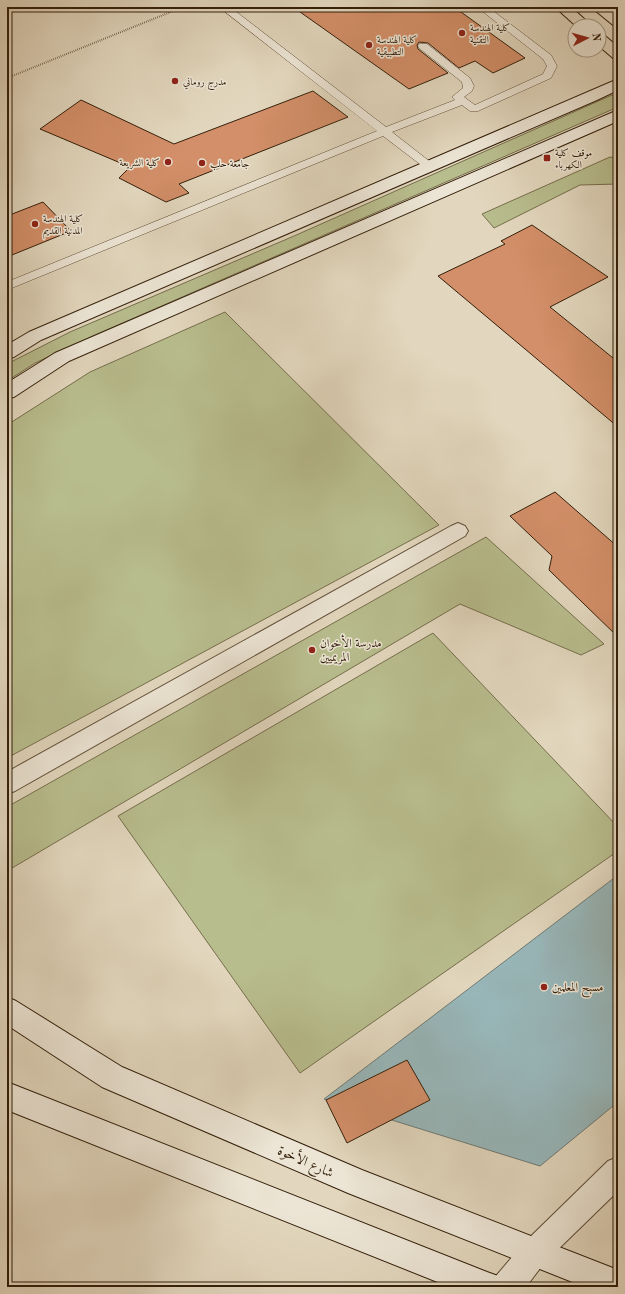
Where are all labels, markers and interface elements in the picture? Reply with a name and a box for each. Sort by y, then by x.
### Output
north arrow [567,18,607,58]
place label: كلية الهندسة التقنية [470,23,510,46]
marker: كلية الهندسة التقنية [457,28,467,38]
text: N [590,32,601,42]
place label: كلية الهندسة التطبيقية [377,35,417,58]
marker: كلية الهندسة التطبيقية [364,40,374,50]
marker: مدرج روماني [170,76,180,86]
place label: مدرج روماني [183,77,227,91]
place label: موقف كلية الكهرباء [555,148,592,171]
marker: موقف كلية الكهرباء [542,153,552,163]
marker: كلية الشريعة [163,157,173,167]
place label: كلية الشريعة [119,158,160,169]
marker: جامعة حلب [197,158,207,168]
place label: جامعة حلب [210,159,249,171]
place label: كلية الهندسة المدنية القديم [43,214,83,240]
marker: كلية الهندسة المدنية القديم [30,219,40,229]
place label: مدرسة الأخوان المريميين [320,634,382,665]
marker: مدرسة الأخوان المريميين [307,645,317,655]
marker: مسبح المعلمين [539,982,549,992]
place label: مسبح المعلمين [552,982,603,998]
street label: شارع الأخوة [274,1140,337,1184]

